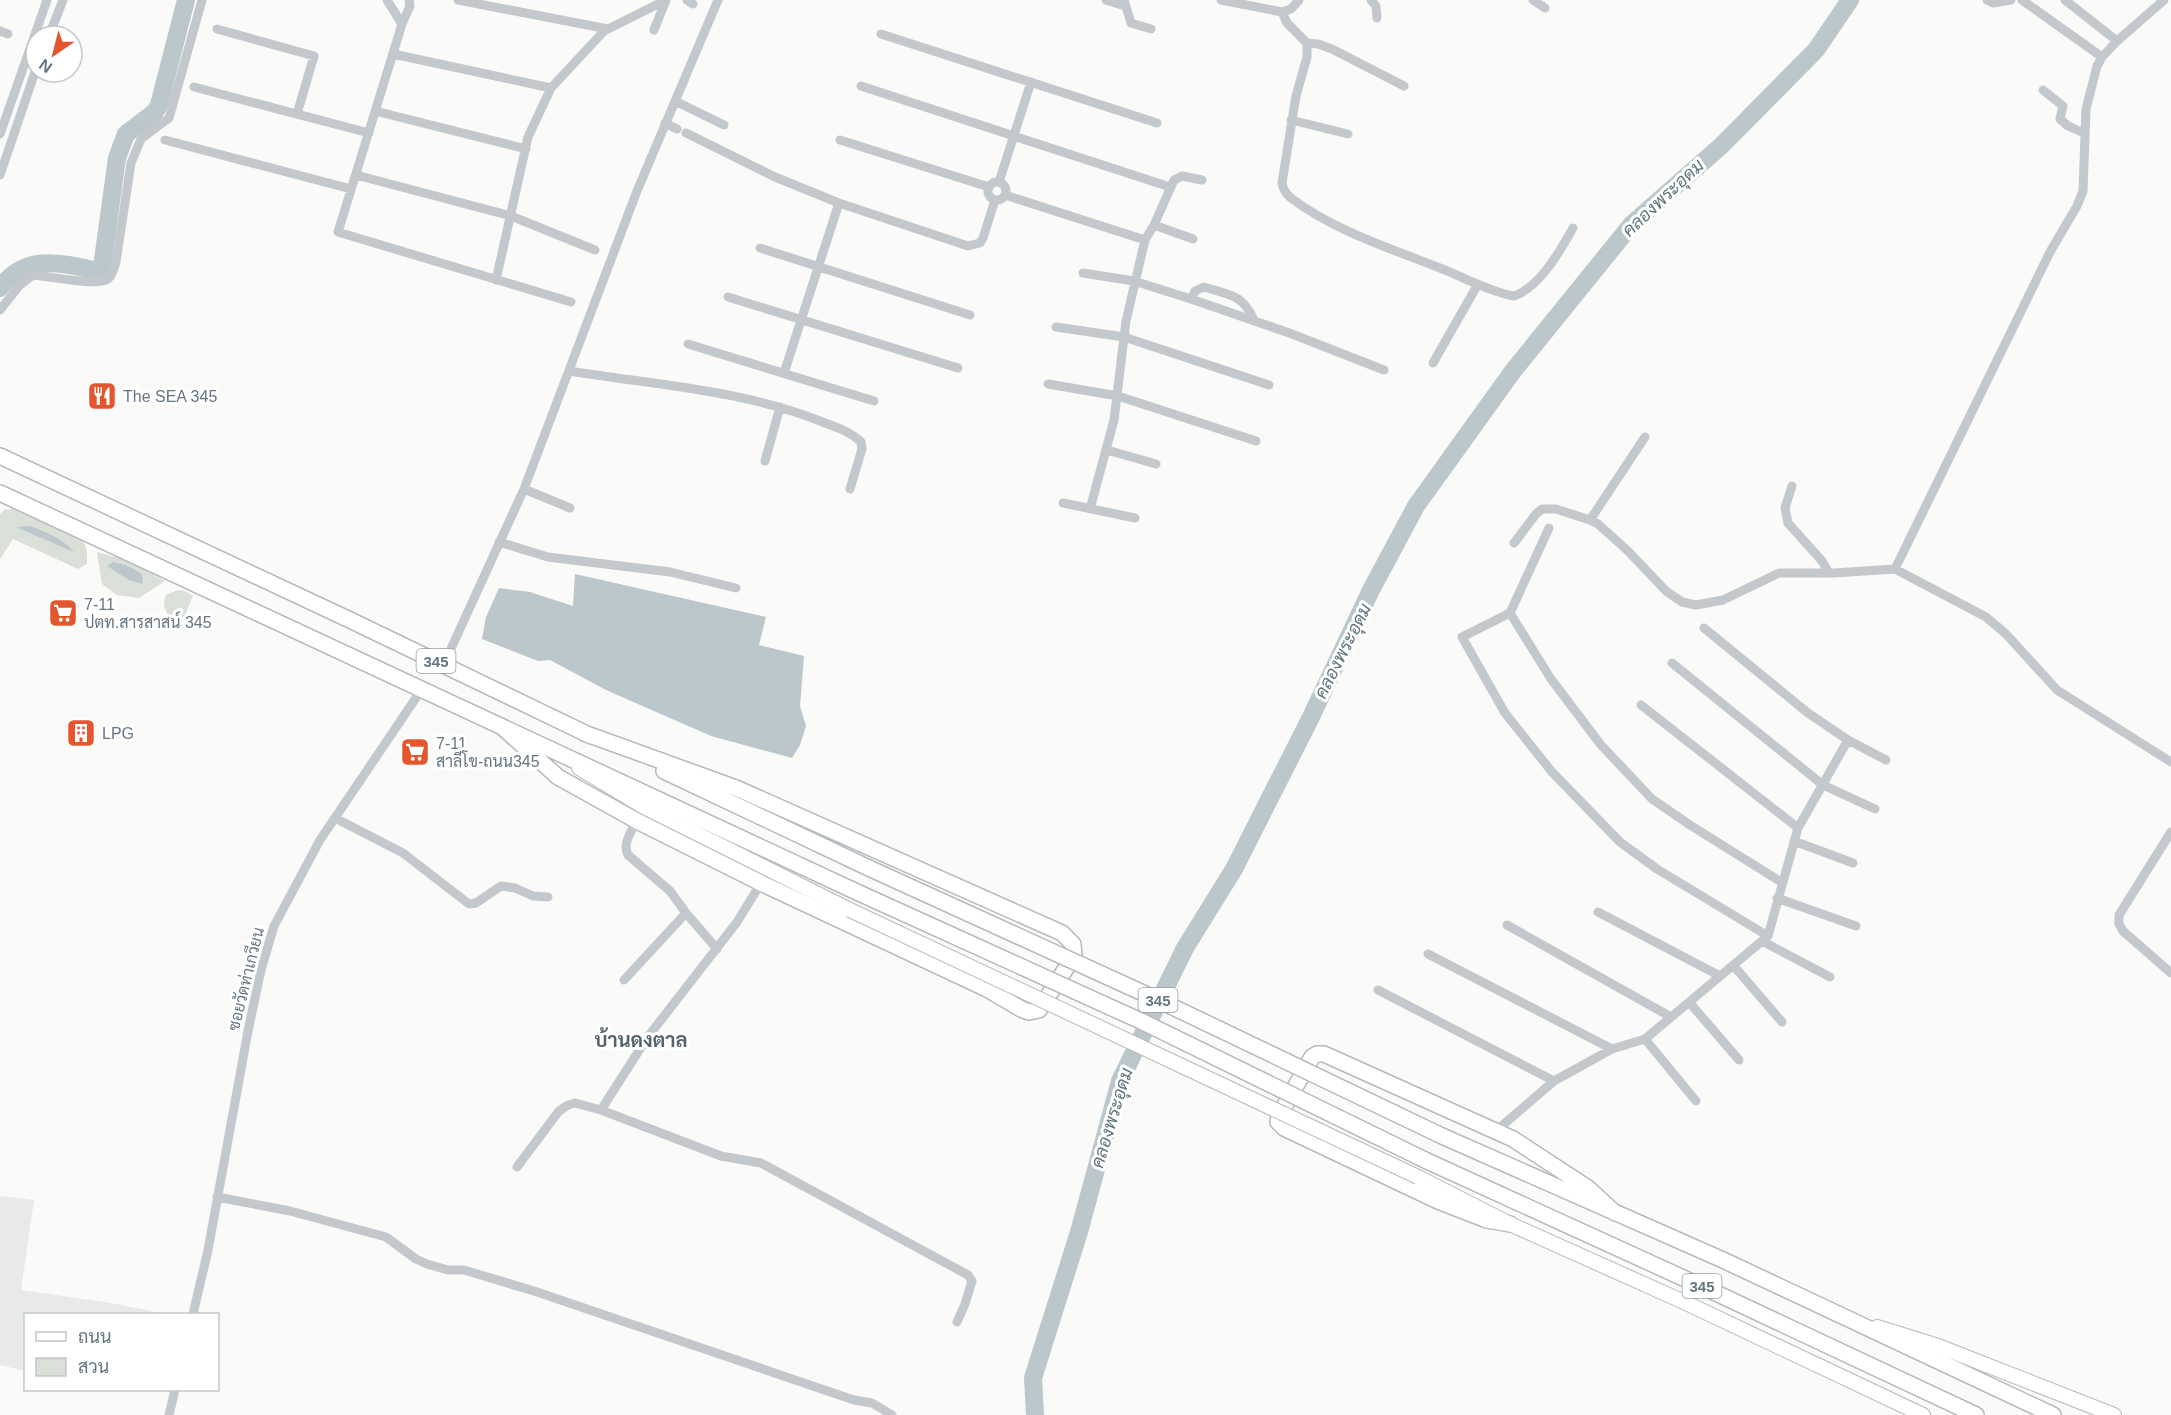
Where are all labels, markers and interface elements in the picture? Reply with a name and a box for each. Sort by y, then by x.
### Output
north arrow [24,24,84,84]
text: N [36,56,55,76]
water label: คลองพระอุดม [1618,155,1709,242]
restaurant icon: The SEA 345 [86,380,118,412]
place label: The SEA 345 [123,388,217,405]
place label: 7-11 ปตท.สารสาสน์ 345 [84,596,212,631]
supermarket icon: 7-11 ปตท.สารสาสน์ 345 [47,597,79,629]
water label: คลองพระอุดม [1311,600,1377,703]
road number: 345 [416,649,456,673]
building icon: LPG [65,717,97,749]
place label: LPG [102,725,134,742]
place label: 7-11 สาลีโข-ถนน345 [436,735,540,770]
supermarket icon: 7-11 สาลีโข-ถนน345 [399,736,431,768]
street label: ซอยวัดท่าเกวียน [222,925,267,1033]
road number: 345 [1138,988,1178,1012]
district label: บ้านดงตาล [595,1027,687,1051]
water label: คลองพระอุดม [1087,1066,1139,1171]
road number: 345 [1682,1274,1722,1298]
legend [24,1313,219,1391]
text: ถนน [78,1327,111,1347]
text: สวน [78,1357,109,1377]

